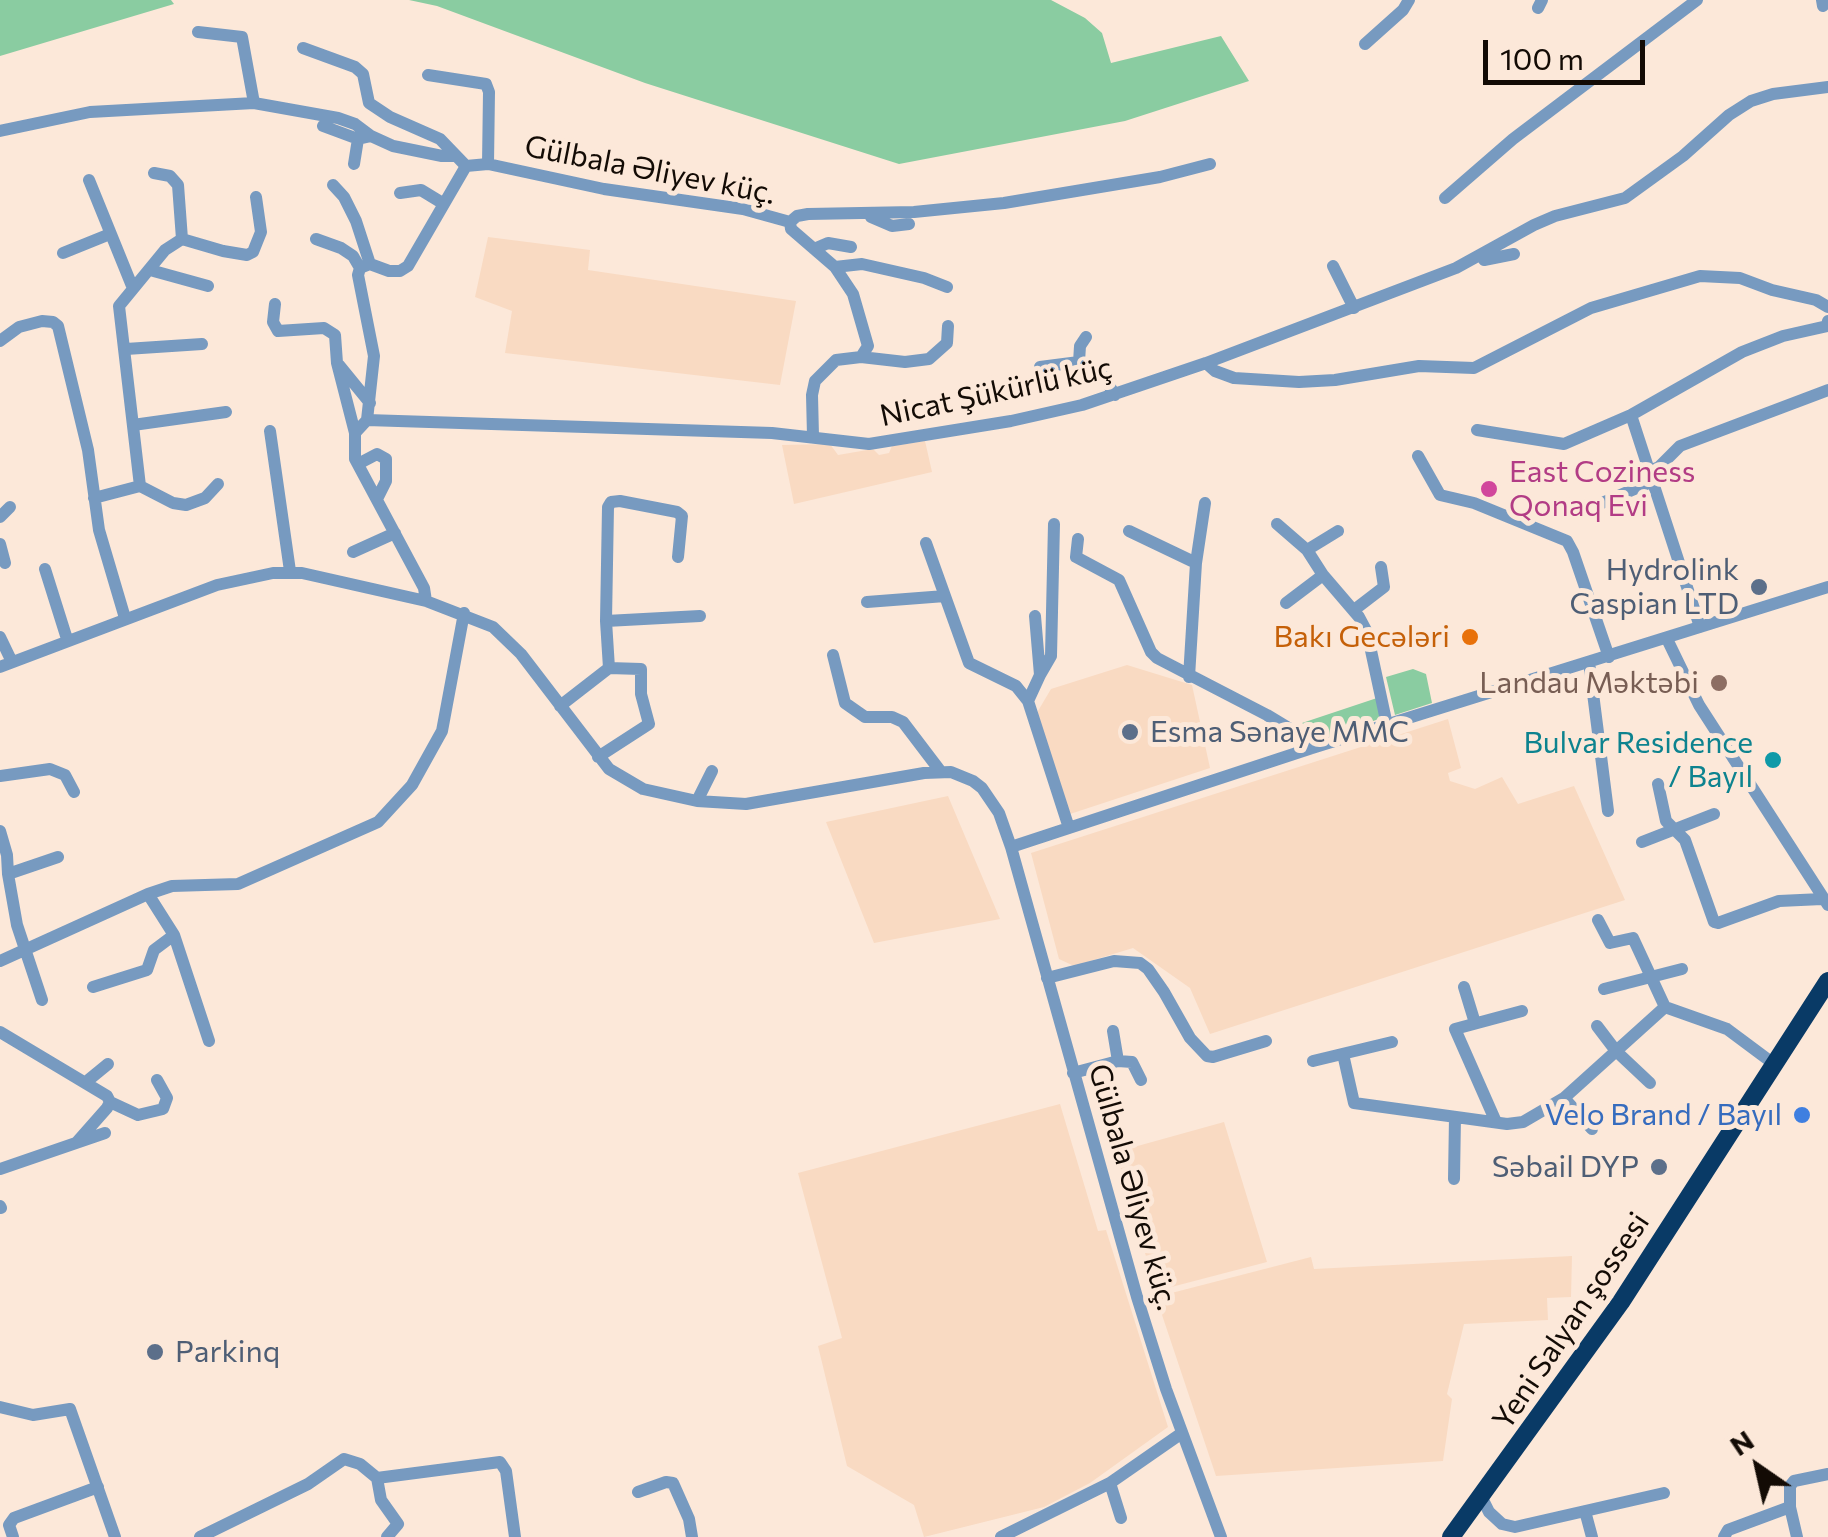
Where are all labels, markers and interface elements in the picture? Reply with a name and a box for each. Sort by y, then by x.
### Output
scale bar [1488,20,1650,82]
text: 100 m [1500,39,1584,76]
street label: Gülbala Əliyev küç. [522,128,778,212]
street label: Nicat Şükürlü küç [877,350,1115,434]
place label: East Coziness Qonaq Evi [1509,454,1695,524]
marker: East Coziness Qonaq Evi [1478,478,1500,500]
place label: Hydrolink Caspian LTD [1569,552,1739,622]
marker: Hydrolink Caspian LTD [1748,576,1770,598]
place label: Bakı Gecələri [1274,619,1450,655]
marker: Bakı Gecələri [1459,626,1481,648]
place label: Landau Məktəbi [1479,665,1699,701]
marker: Landau Məktəbi [1708,672,1730,694]
place label: Esma Sənaye MMC [1150,714,1409,750]
marker: Esma Sənaye MMC [1119,721,1141,743]
place label: Bulvar Residence / Bayıl [1523,725,1753,796]
marker: Bulvar Residence / Bayıl [1762,749,1784,771]
street label: Gülbala Əliyev küç. [1081,1060,1185,1314]
place label: Velo Brand / Bayıl [1545,1097,1782,1133]
marker: Velo Brand / Bayıl [1791,1104,1813,1126]
place label: Səbail DYP [1492,1149,1639,1185]
marker: Səbail DYP [1648,1156,1670,1178]
street label: Yeni Salyan şossesi [1485,1206,1657,1436]
place label: Parkinq [175,1334,280,1370]
marker: Parkinq [144,1341,166,1363]
north arrow [1708,1417,1808,1517]
text: N [1723,1422,1759,1462]

